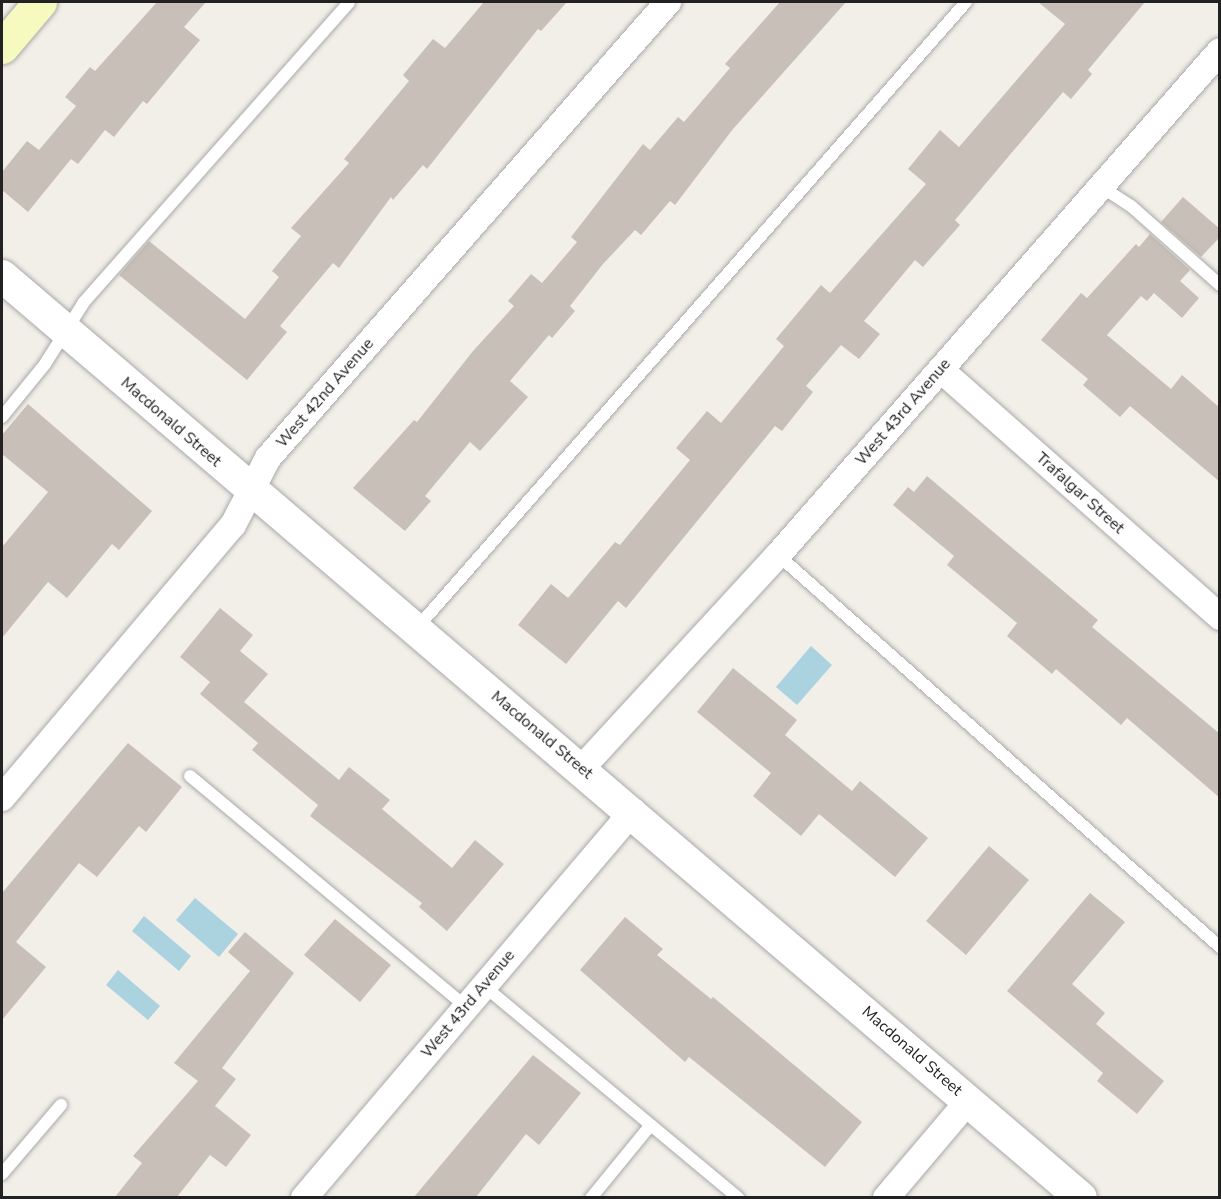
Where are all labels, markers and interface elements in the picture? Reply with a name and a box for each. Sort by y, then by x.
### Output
street label: West 42nd Avenue [272,334,378,452]
street label: West 43rd Avenue [851,355,955,469]
street label: Macdonald Street [117,373,225,471]
street label: Trafalgar Street [1032,448,1128,538]
street label: Macdonald Street [487,687,597,783]
street label: West 43rd Avenue [417,946,519,1062]
street label: Macdonald Street [858,1002,966,1100]

